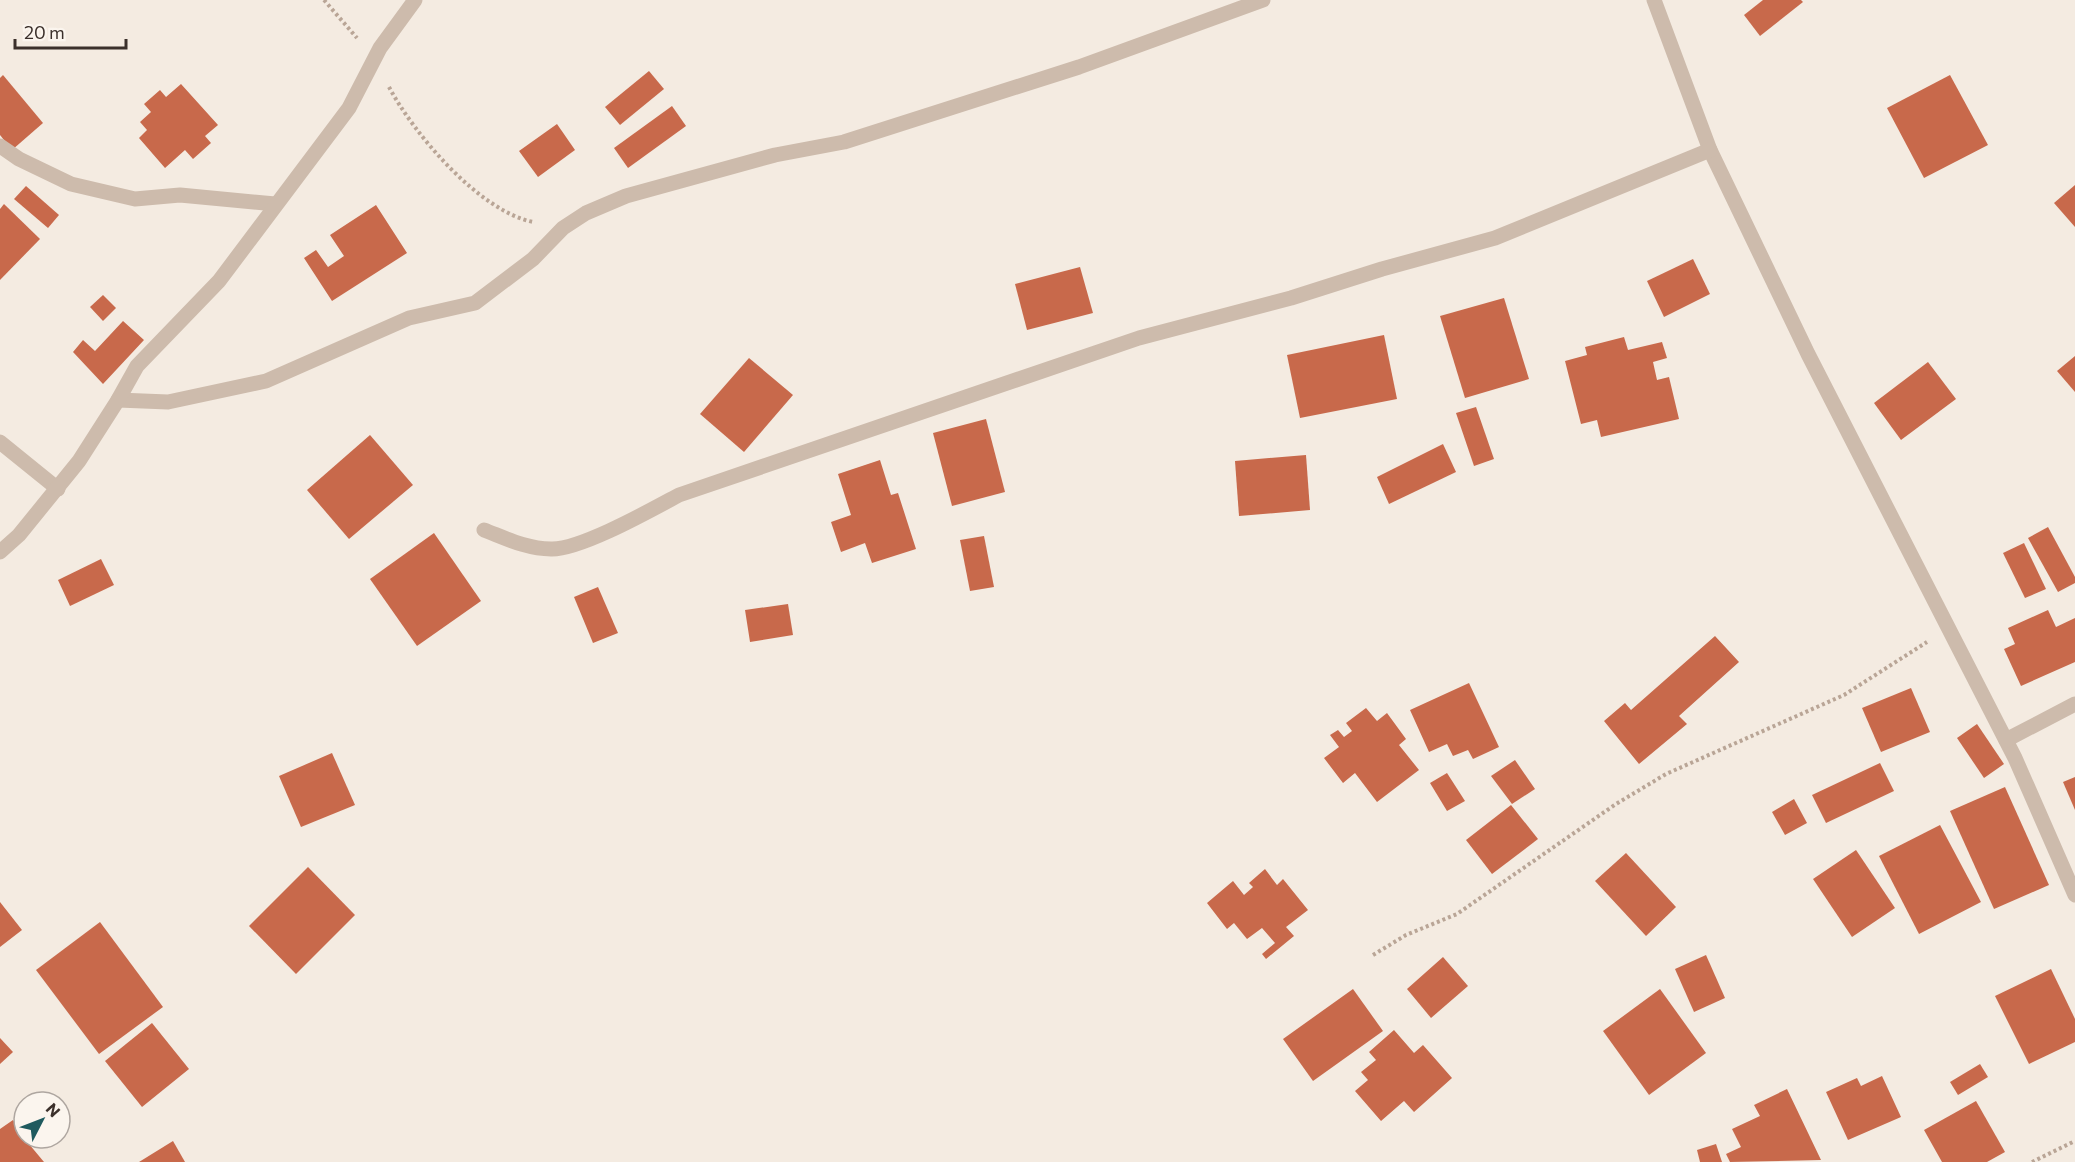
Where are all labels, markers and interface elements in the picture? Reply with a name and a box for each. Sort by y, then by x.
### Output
scale bar [15,12,126,50]
text: 20 m [24,21,65,43]
north arrow [12,1090,72,1150]
text: N [42,1099,65,1120]

